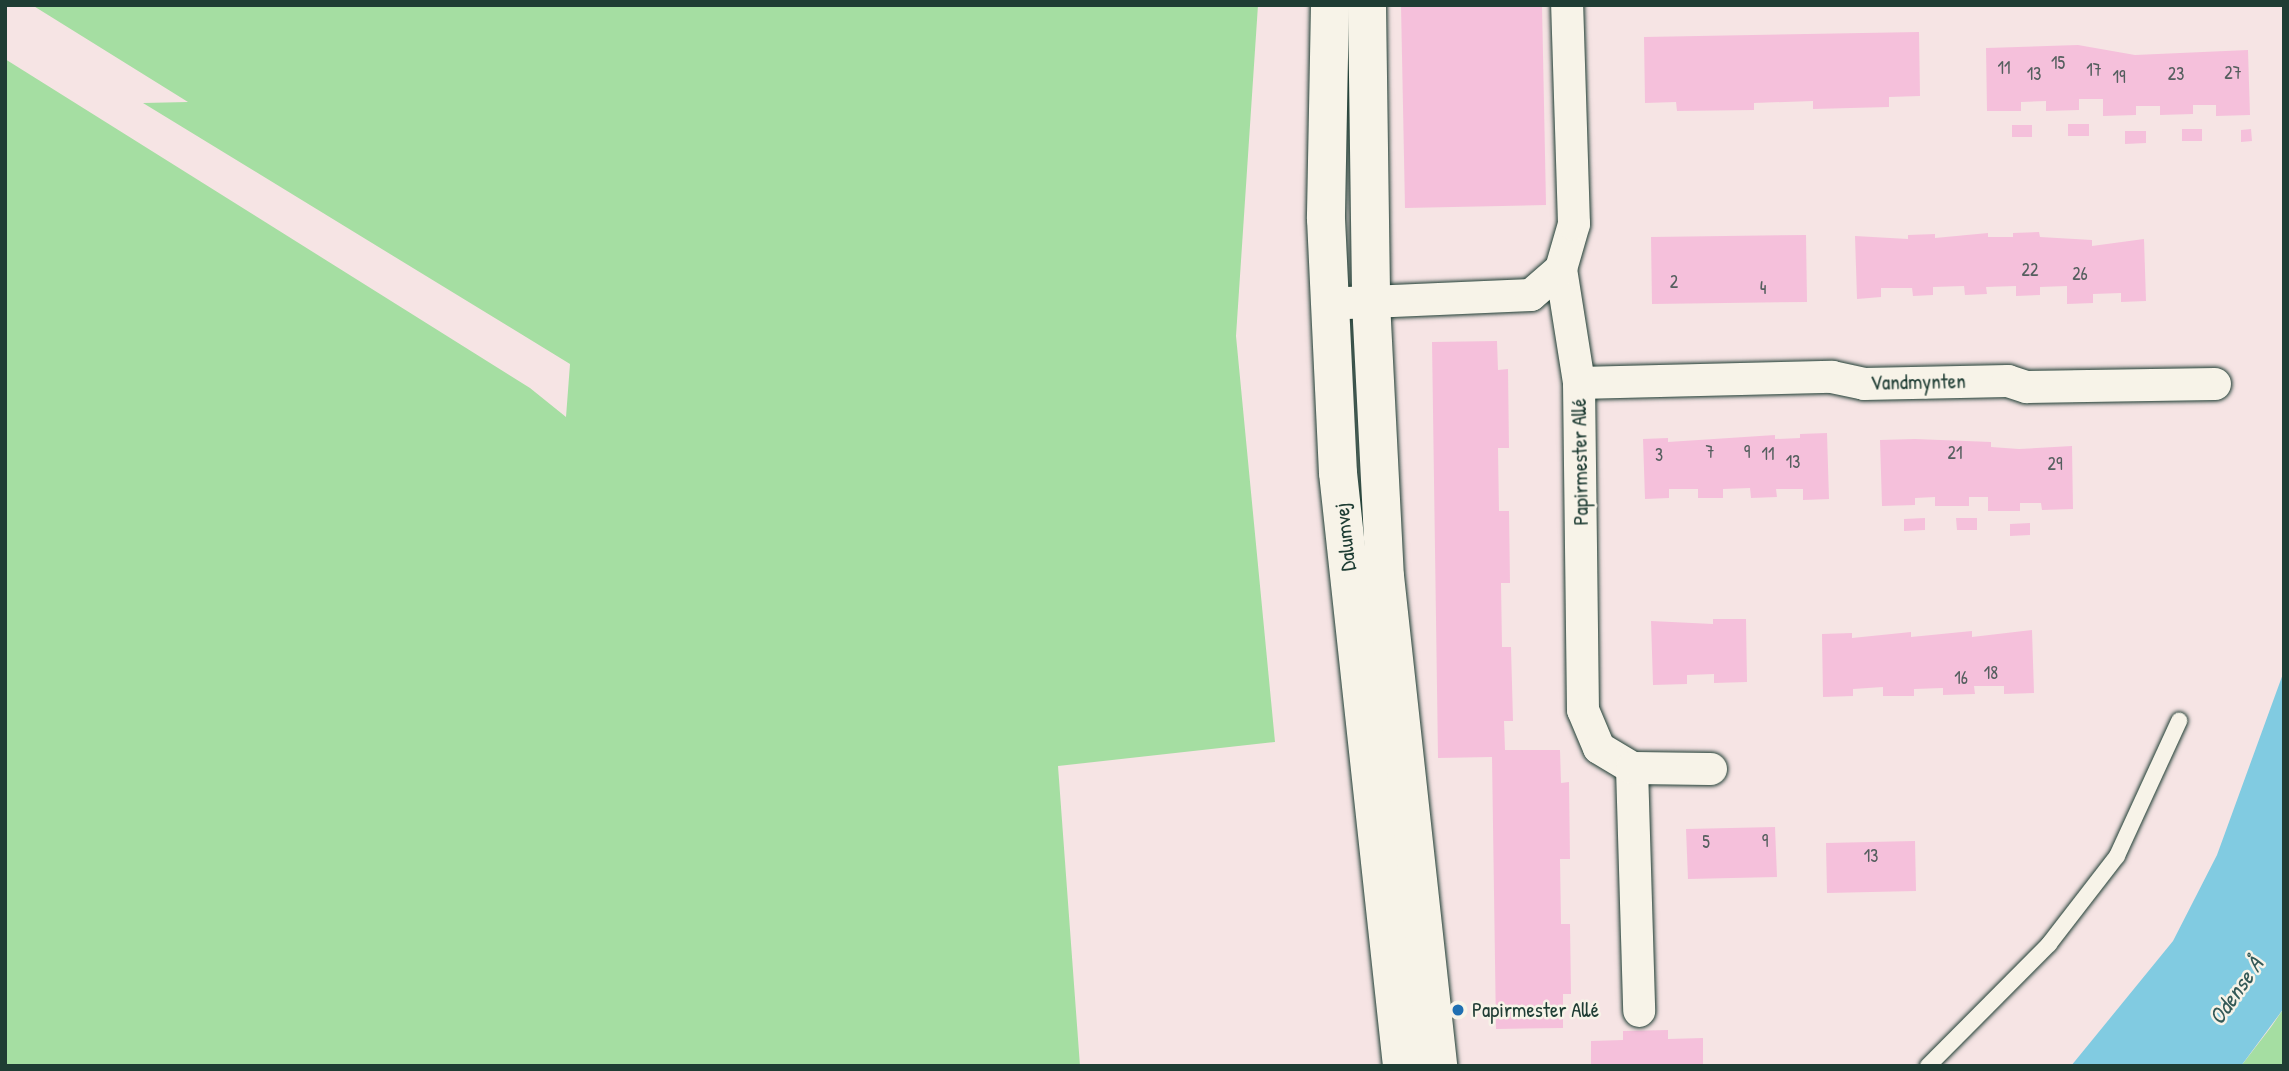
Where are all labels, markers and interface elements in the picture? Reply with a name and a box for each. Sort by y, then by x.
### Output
house number: 15 [2051,52,2065,74]
house number: 11 [1997,57,2011,79]
house number: 17 [2086,59,2102,81]
house number: 27 [2224,62,2242,84]
house number: 13 [2027,63,2041,85]
house number: 23 [2168,63,2184,85]
house number: 19 [2112,66,2126,88]
house number: 22 [2022,259,2038,281]
house number: 26 [2072,263,2088,285]
house number: 2 [1670,271,1678,293]
house number: 4 [1760,277,1766,299]
street label: Vandmynten [1870,369,1966,395]
street label: Papirmester Allé [1566,398,1594,526]
house number: 7 [1706,441,1714,463]
house number: 9 [1744,441,1750,463]
house number: 21 [1948,442,1962,464]
house number: 11 [1761,443,1775,465]
house number: 3 [1655,444,1663,466]
house number: 13 [1786,451,1800,473]
house number: 29 [2047,453,2063,475]
street label: Dalumvej [1329,502,1361,572]
house number: 18 [1984,662,1998,684]
house number: 16 [1954,667,1968,689]
house number: 9 [1762,830,1768,852]
house number: 5 [1702,831,1710,853]
house number: 13 [1864,845,1878,867]
water label: Odense Å [2203,952,2269,1030]
place label: Papirmester Allé [1472,997,1599,1023]
marker: Papirmester Allé [1450,1002,1466,1018]

